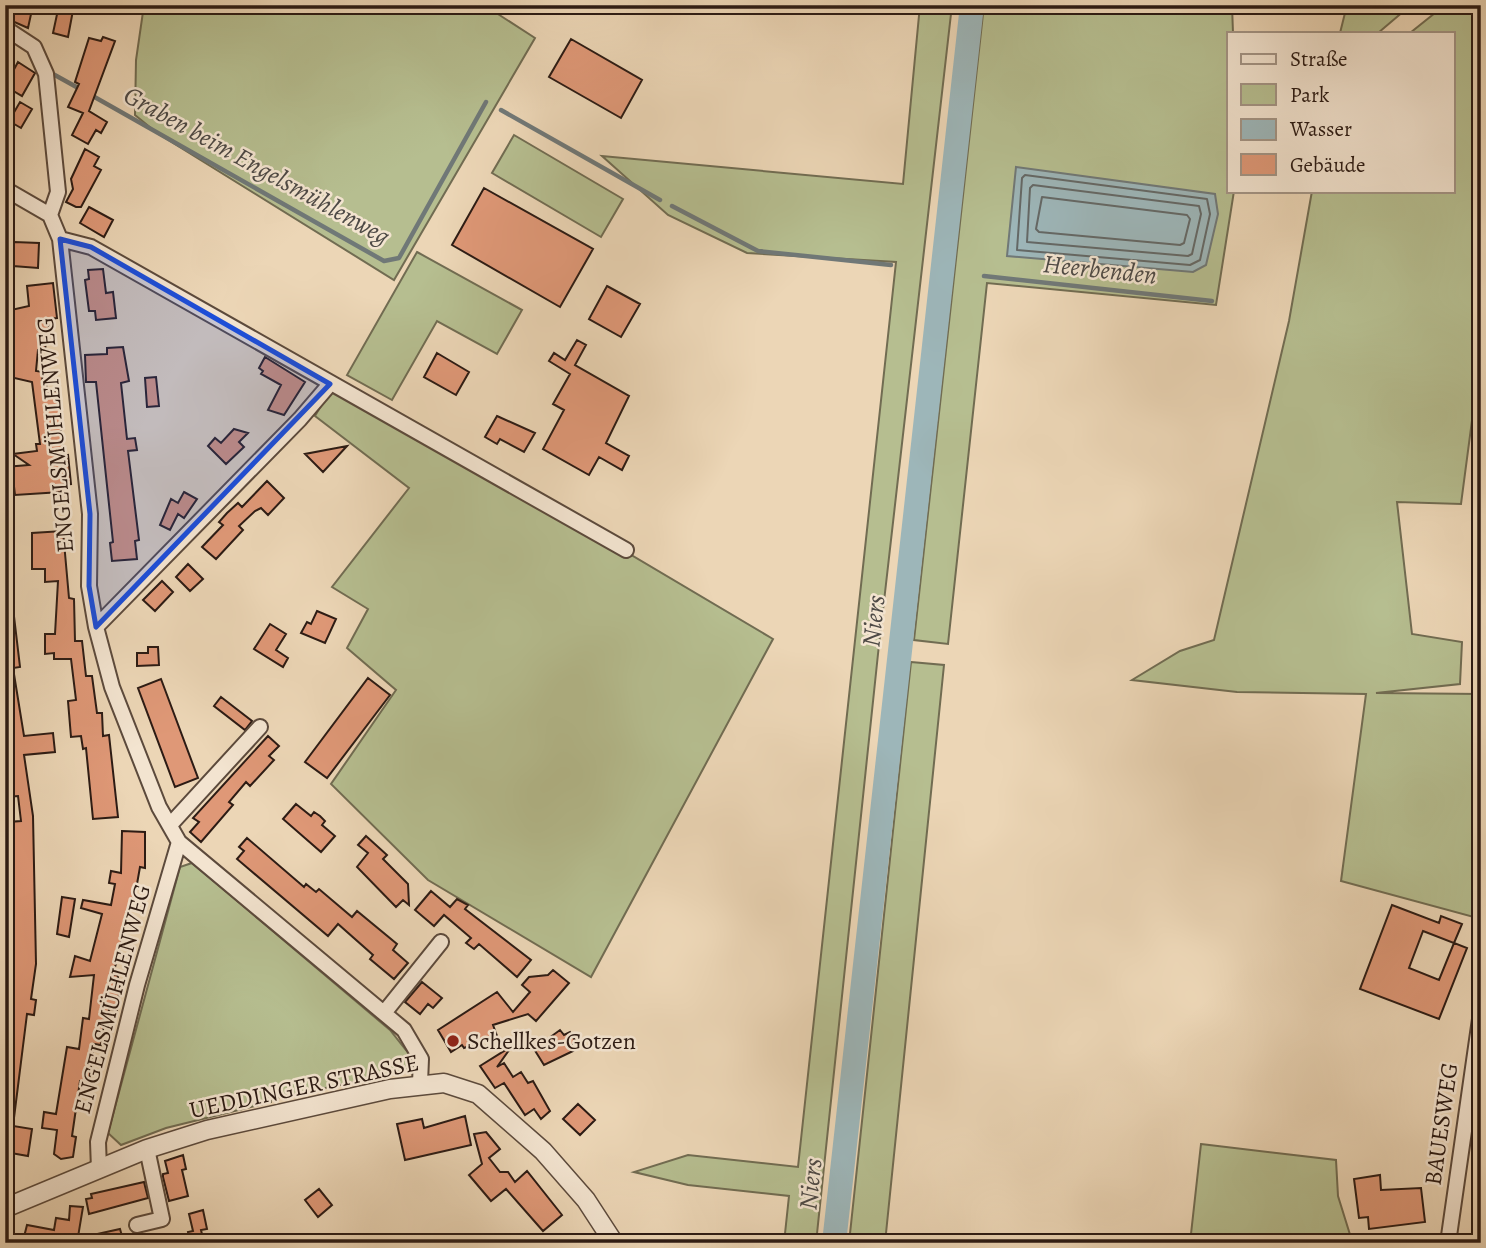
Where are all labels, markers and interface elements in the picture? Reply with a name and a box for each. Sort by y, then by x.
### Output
legend [1227,32,1454,192]
text: Straße [1290,45,1348,73]
water label: Graben beim Engelsmühlenweg [117,78,397,254]
text: Park [1290,81,1330,109]
text: Wasser [1289,115,1352,143]
text: Gebäude [1290,151,1366,179]
water label: Heerbenden [1041,246,1159,293]
street label: ENGELSMÜHLENWEG [29,316,81,554]
water label: Niers [853,593,894,649]
street label: ENGELSMÜHLENWEG [66,881,158,1117]
place label: Schellkes-Gotzen [467,1025,636,1057]
marker: Schellkes-Gotzen [445,1033,461,1049]
street label: UEDDINGER STRASSE [186,1046,422,1126]
street label: BAUESWEG [1417,1061,1465,1187]
water label: Niers [790,1156,831,1212]

